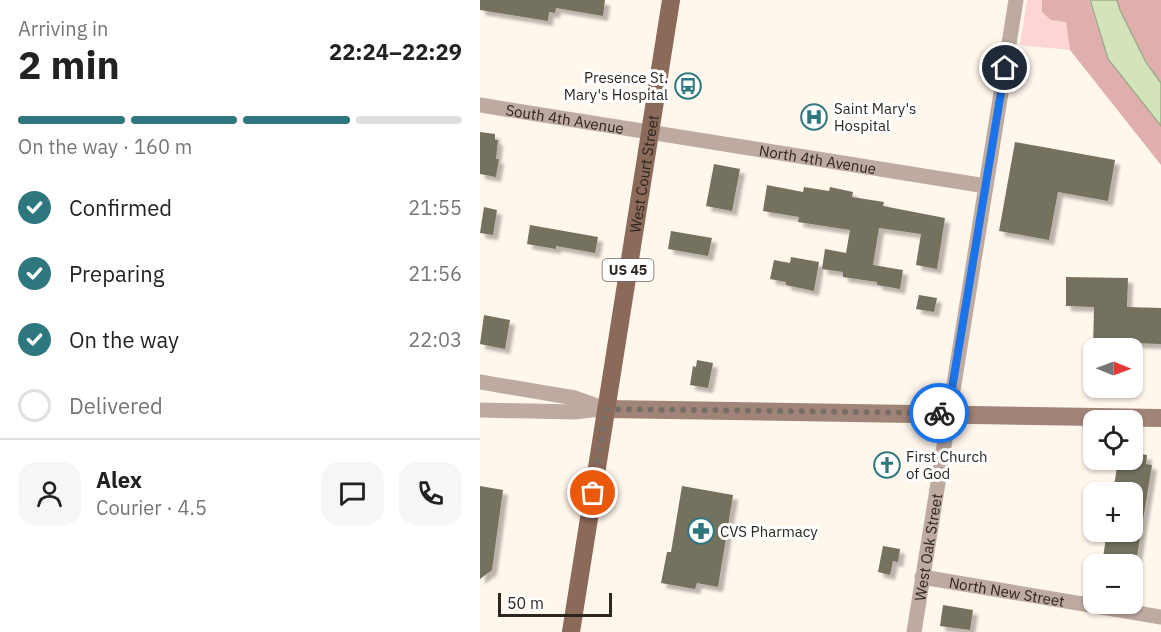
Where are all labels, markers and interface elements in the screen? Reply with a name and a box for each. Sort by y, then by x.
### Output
text: Arriving in [18,15,108,42]
text: 22:24–22:29 [329,37,462,66]
text: 2 min [18,39,120,90]
pin [979,42,1030,93]
icon: home [988,51,1021,84]
place label: Presence St. Mary's Hospital [564,68,668,104]
bus stop icon: Presence St. Mary's Hospital [673,71,703,101]
place label: Saint Mary's Hospital [834,99,916,135]
street label: South 4th Avenue [504,100,625,137]
hospital icon: Saint Mary's Hospital [799,102,829,132]
street label: West Court Street [625,113,662,234]
text: On the way · 160 m [18,133,192,160]
street label: North 4th Avenue [758,140,878,178]
icon: check [18,191,51,224]
text: Confirmed [69,193,172,222]
text: 21:55 [408,194,462,221]
icon: check [18,257,51,290]
text: Preparing [69,259,164,288]
road number: US 45 [602,259,654,281]
text: 21:56 [408,260,462,287]
icon: check [18,323,51,356]
text: On the way [69,325,179,354]
text: 22:03 [408,326,462,353]
north arrow [1083,338,1143,398]
map controls [1083,338,1143,614]
courier [909,383,969,443]
text: Delivered [69,391,163,420]
icon: bike [923,397,956,430]
button: locate [1083,410,1143,470]
place label: First Church of God [906,447,988,483]
church icon: First Church of God [872,450,902,480]
button: person [18,462,81,525]
button: chat [321,462,384,525]
button: phone [399,462,462,525]
text: Alex [96,465,142,494]
pin [567,467,618,518]
icon: bag [576,476,609,509]
button: + [1083,482,1143,542]
street label: West Oak Street [910,492,946,602]
text: Courier · 4.5 [96,494,207,521]
pharmacy icon: CVS Pharmacy [686,516,716,546]
place label: CVS Pharmacy [720,522,818,541]
button: − [1083,554,1143,614]
street label: North New Street [948,572,1066,610]
scale bar [498,590,612,618]
text: 50 m [507,593,544,613]

